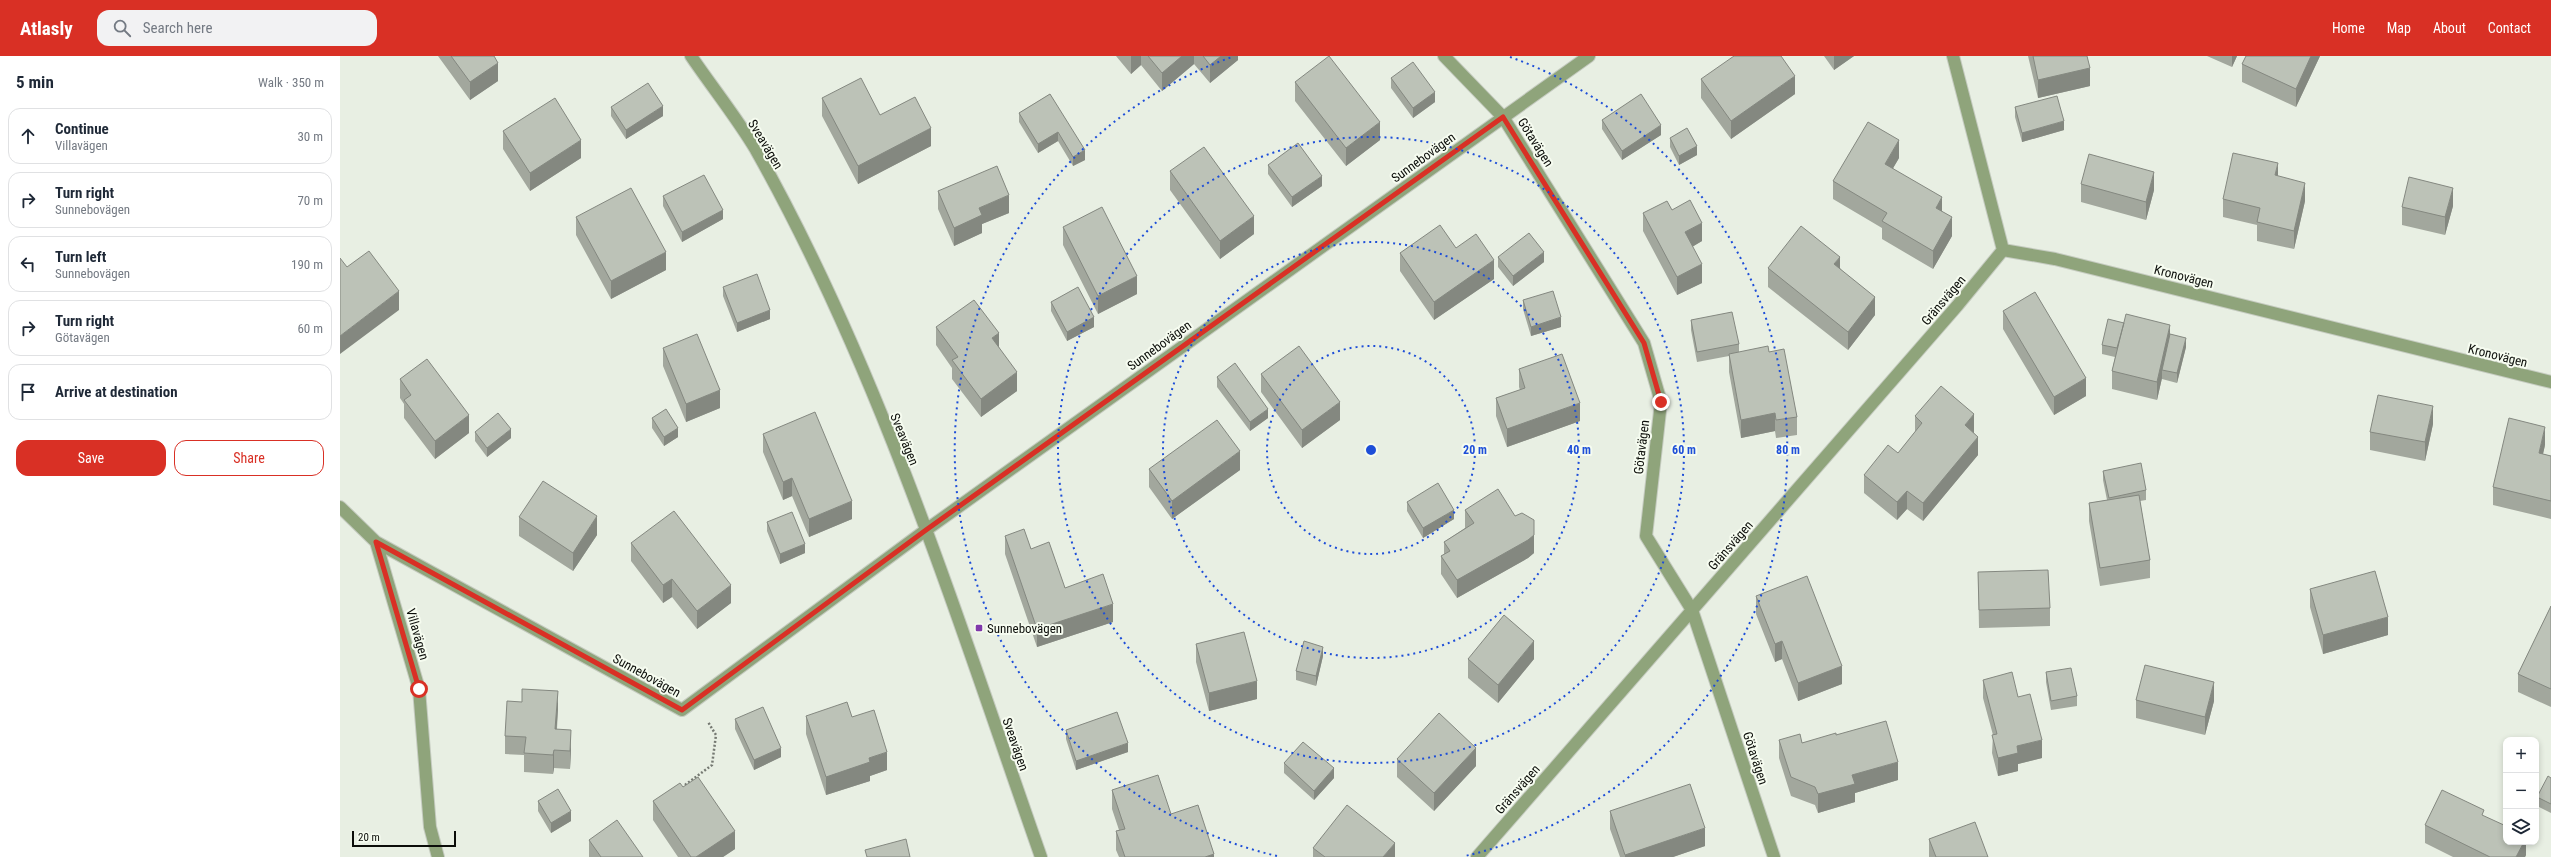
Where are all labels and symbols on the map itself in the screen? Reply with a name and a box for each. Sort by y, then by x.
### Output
street label: Götavägen [1515,115,1556,169]
street label: Sveavägen [745,117,786,172]
street label: Sunnebovägen [1389,129,1458,186]
street label: Kronovägen [2153,262,2215,291]
street label: Gränsvägen [1918,272,1969,328]
street label: Sunnebovägen [1125,317,1194,374]
street label: Kronovägen [2467,341,2529,370]
route end [1652,393,1670,411]
street label: Sveavägen [887,411,922,467]
street label: Götavägen [1631,419,1652,475]
centre of rings [1364,443,1378,457]
text: 20 m [1463,443,1487,457]
text: 40 m [1567,443,1591,457]
text: 60 m [1672,443,1696,457]
text: 80 m [1776,443,1800,457]
street label: Gränsvägen [1705,518,1756,573]
street label: Villavägen [403,607,432,662]
place label: Sunnebovägen [987,621,1062,636]
marker: Sunnebovägen [974,623,984,633]
street label: Sunnebovägen [610,651,683,700]
route start [410,680,428,698]
street label: Sveavägen [999,716,1032,773]
street label: Götavägen [1740,730,1771,786]
street label: Gränsvägen [1492,762,1543,817]
scale bar [352,829,456,848]

